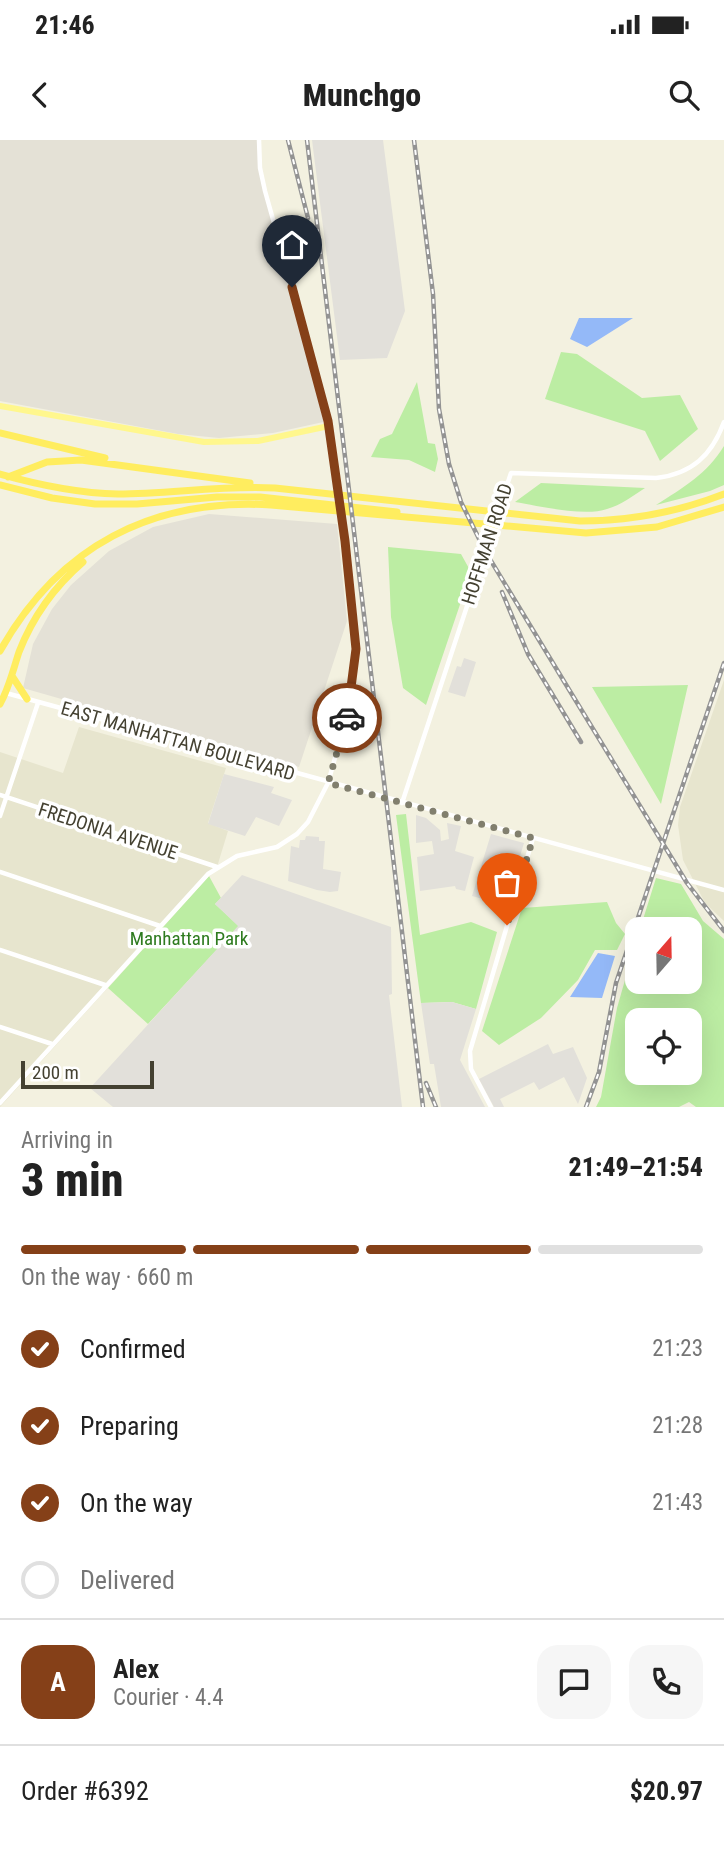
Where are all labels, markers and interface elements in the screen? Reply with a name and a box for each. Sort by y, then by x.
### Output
text: 21:46 [35,10,95,40]
icon: back [21,76,59,114]
text: Munchgo [303,76,421,114]
icon: search [665,76,703,114]
pin [262,215,322,287]
icon: home [273,226,311,264]
street label: HOFFMAN ROAD [457,480,517,608]
courier [312,683,382,753]
street label: EAST MANHATTAN BOULEVARD [58,697,298,785]
icon: car [328,699,366,737]
street label: FREDONIA AVENUE [35,798,181,864]
pin [477,853,537,925]
icon: bag [488,864,526,902]
north arrow [625,917,702,994]
map controls [625,917,702,1085]
park label: Manhattan Park [130,927,249,950]
button: locate [625,1008,702,1085]
scale bar [21,1058,154,1090]
text: 200 m [32,1061,79,1084]
text: Arriving in [21,1127,113,1154]
text: 21:49–21:54 [569,1152,703,1182]
text: 3 min [21,1153,124,1207]
text: On the way · 660 m [21,1264,193,1291]
icon: check [21,1330,59,1368]
text: Confirmed [80,1334,186,1364]
text: 21:23 [652,1335,703,1362]
icon: check [21,1407,59,1445]
text: Preparing [80,1411,179,1441]
text: 21:28 [652,1412,703,1439]
icon: check [21,1484,59,1522]
text: On the way [80,1488,193,1518]
text: 21:43 [652,1489,703,1516]
text: Delivered [80,1565,175,1595]
button: chat [537,1645,611,1719]
button: phone [629,1645,703,1719]
text: Alex [113,1654,159,1684]
text: A [50,1667,66,1697]
text: Courier · 4.4 [113,1684,224,1711]
text: Order #6392 [21,1776,149,1806]
text: $20.97 [630,1776,703,1806]

